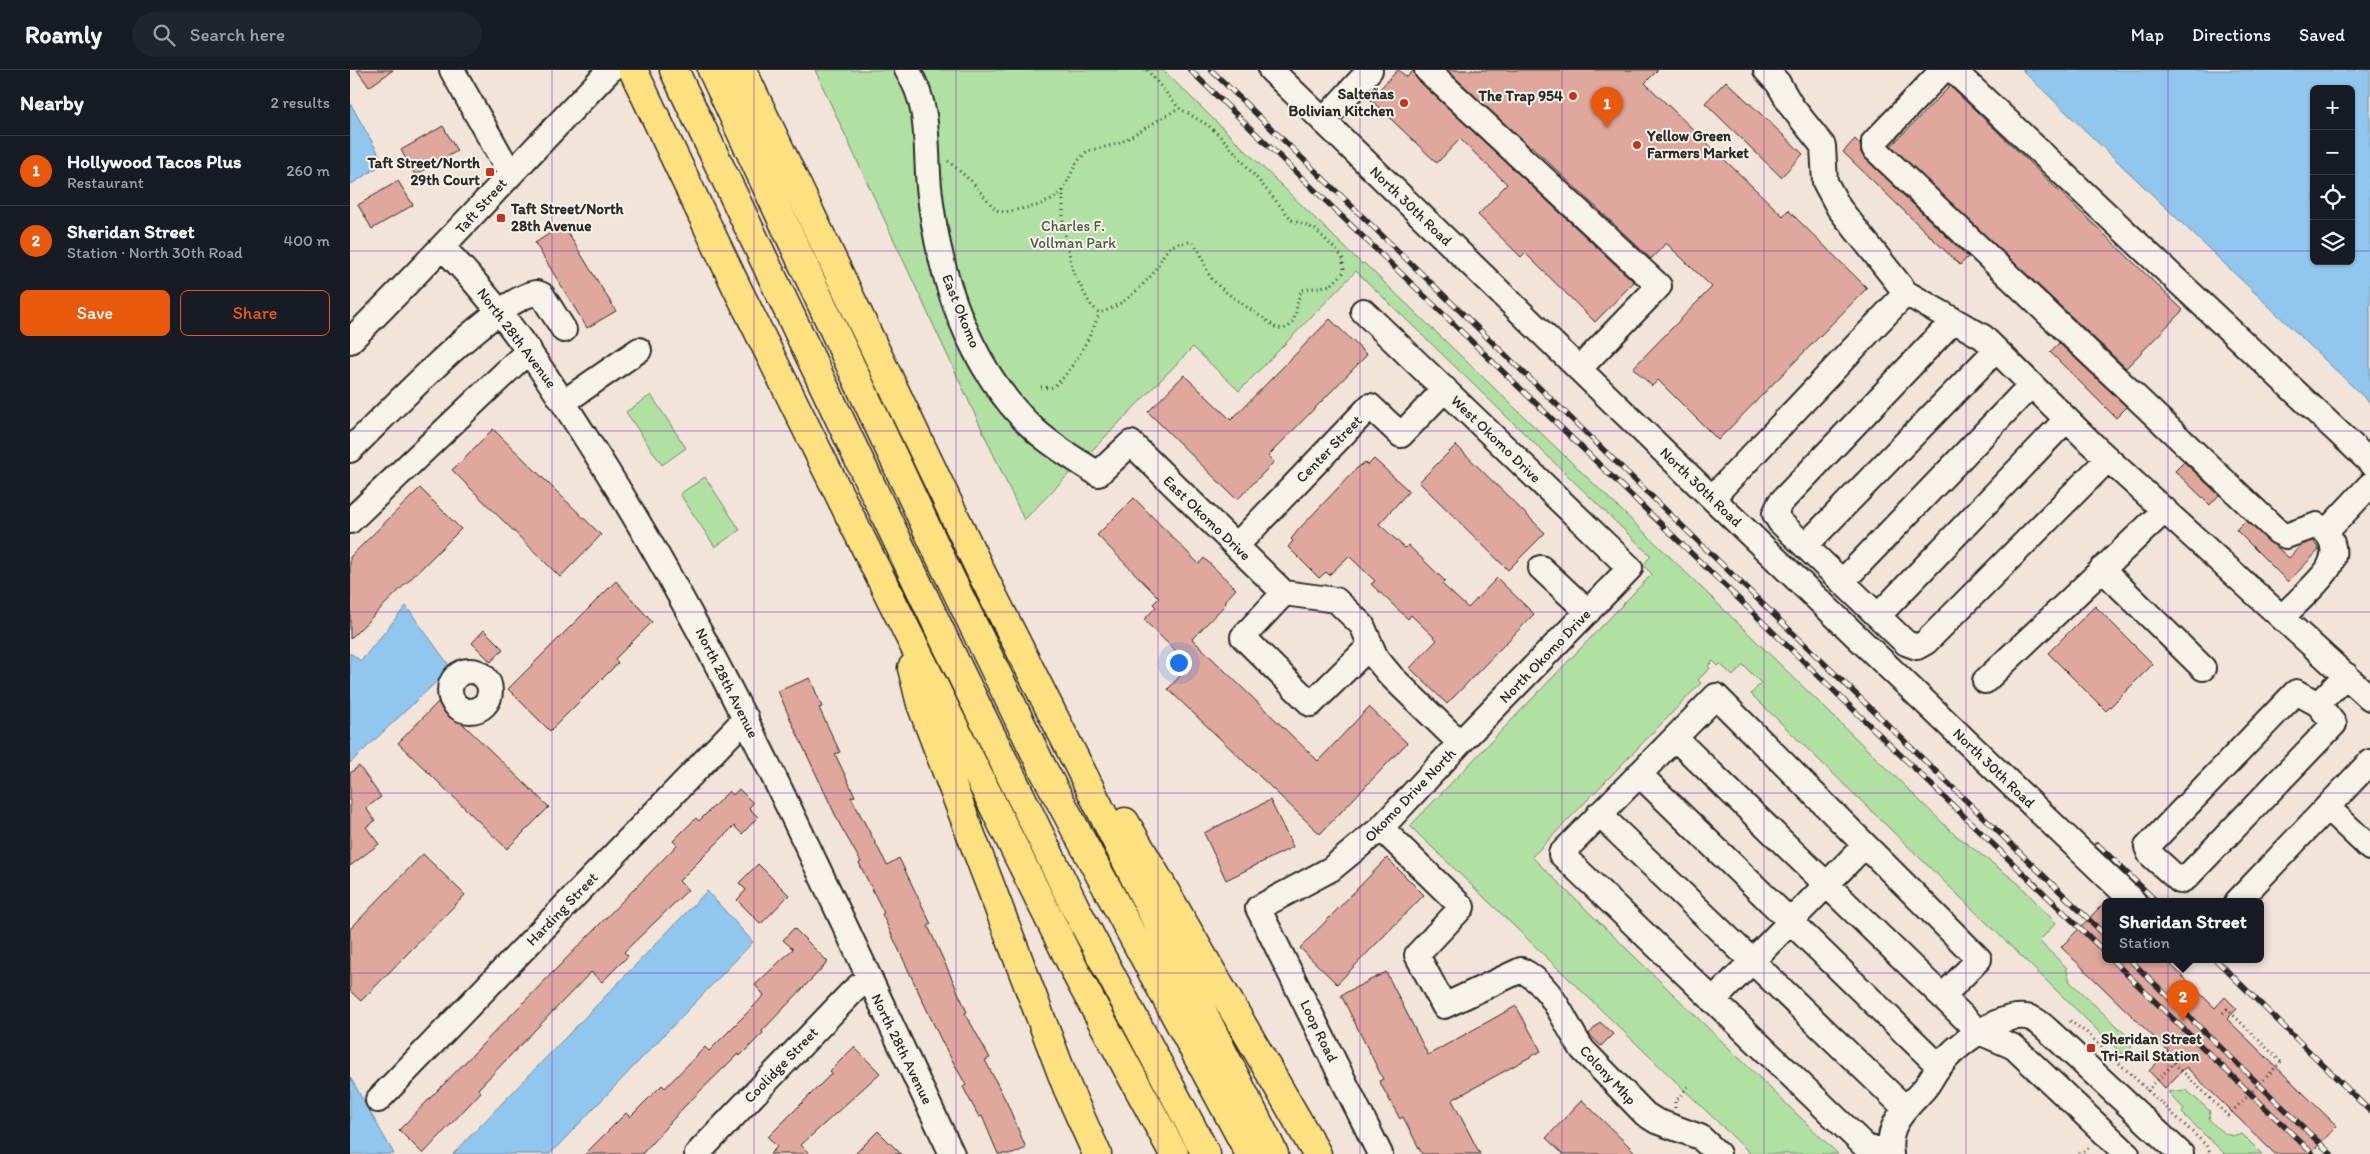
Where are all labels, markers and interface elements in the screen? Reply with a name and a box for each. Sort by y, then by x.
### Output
search box [132,12,482,57]
text: Roamly [25,20,102,49]
icon: search [150,21,178,49]
text: Search here [190,23,285,46]
text: Map [2131,24,2164,46]
text: Directions [2192,24,2271,46]
text: Saved [2299,24,2345,46]
place label: Salteñas Bolivian Kitchen [1289,85,1395,120]
map controls [2310,85,2355,265]
button: + [2310,85,2355,130]
place label: The Trap 954 [1477,87,1563,106]
pin: 1 [1591,87,1623,128]
text: Nearby [20,90,84,115]
marker: The Trap 954 [1567,90,1579,102]
text: 2 results [270,93,330,112]
marker: Salteñas Bolivian Kitchen [1398,97,1410,109]
place label: Yellow Green Farmers Market [1646,127,1749,162]
button: − [2310,130,2355,175]
marker: Yellow Green Farmers Market [1631,139,1643,151]
text: Hollywood Tacos Plus [67,150,242,173]
place label: Taft Street/North 29th Court [366,154,481,189]
text: 1 [32,161,40,180]
text: 260 m [286,161,330,180]
street label: North 30th Road [1366,162,1456,250]
marker: Taft Street/North 29th Court [484,166,496,178]
text: Restaurant [67,173,144,192]
street label: Taft Street [451,174,511,238]
button: locate [2310,175,2355,220]
place label: Taft Street/North 28th Avenue [510,200,625,235]
marker: Taft Street/North 28th Avenue [495,212,507,224]
park label: Charles F. Vollman Park [1030,217,1116,252]
text: Sheridan Street [67,220,195,243]
button: layers [2310,220,2355,265]
text: 2 [32,231,40,250]
text: 400 m [284,231,330,250]
text: Station · North 30th Road [67,243,243,262]
street label: East Okomo [938,271,984,351]
street label: North 28th Avenue [473,284,561,392]
button: Save [20,290,170,336]
button: Share [180,290,330,336]
street label: West Okomo Drive [1447,391,1545,487]
street label: Center Street [1292,411,1366,487]
street label: North 30th Road [1656,443,1746,531]
street label: East Okomo Drive [1159,472,1255,564]
street label: North Okomo Drive [1496,605,1594,707]
street label: North 28th Avenue [691,625,763,741]
your location [1166,650,1192,676]
street label: North 30th Road [1949,724,2039,812]
street label: Okomo Drive North [1361,744,1459,846]
street label: Harding Street [522,868,602,950]
popup [2102,898,2264,963]
text: Sheridan Street [2119,910,2247,933]
text: Station [2119,933,2170,952]
pin: 2 [2167,980,2199,1021]
street label: North 28th Avenue [867,991,937,1107]
street label: Loop Road [1296,997,1342,1065]
street label: Coolidge Street [740,1023,822,1107]
place label: Sheridan Street Tri-Rail Station [2100,1030,2202,1065]
street label: Colony Mhp [1576,1041,1640,1109]
marker: Sheridan Street Tri-Rail Station [2085,1042,2097,1054]

